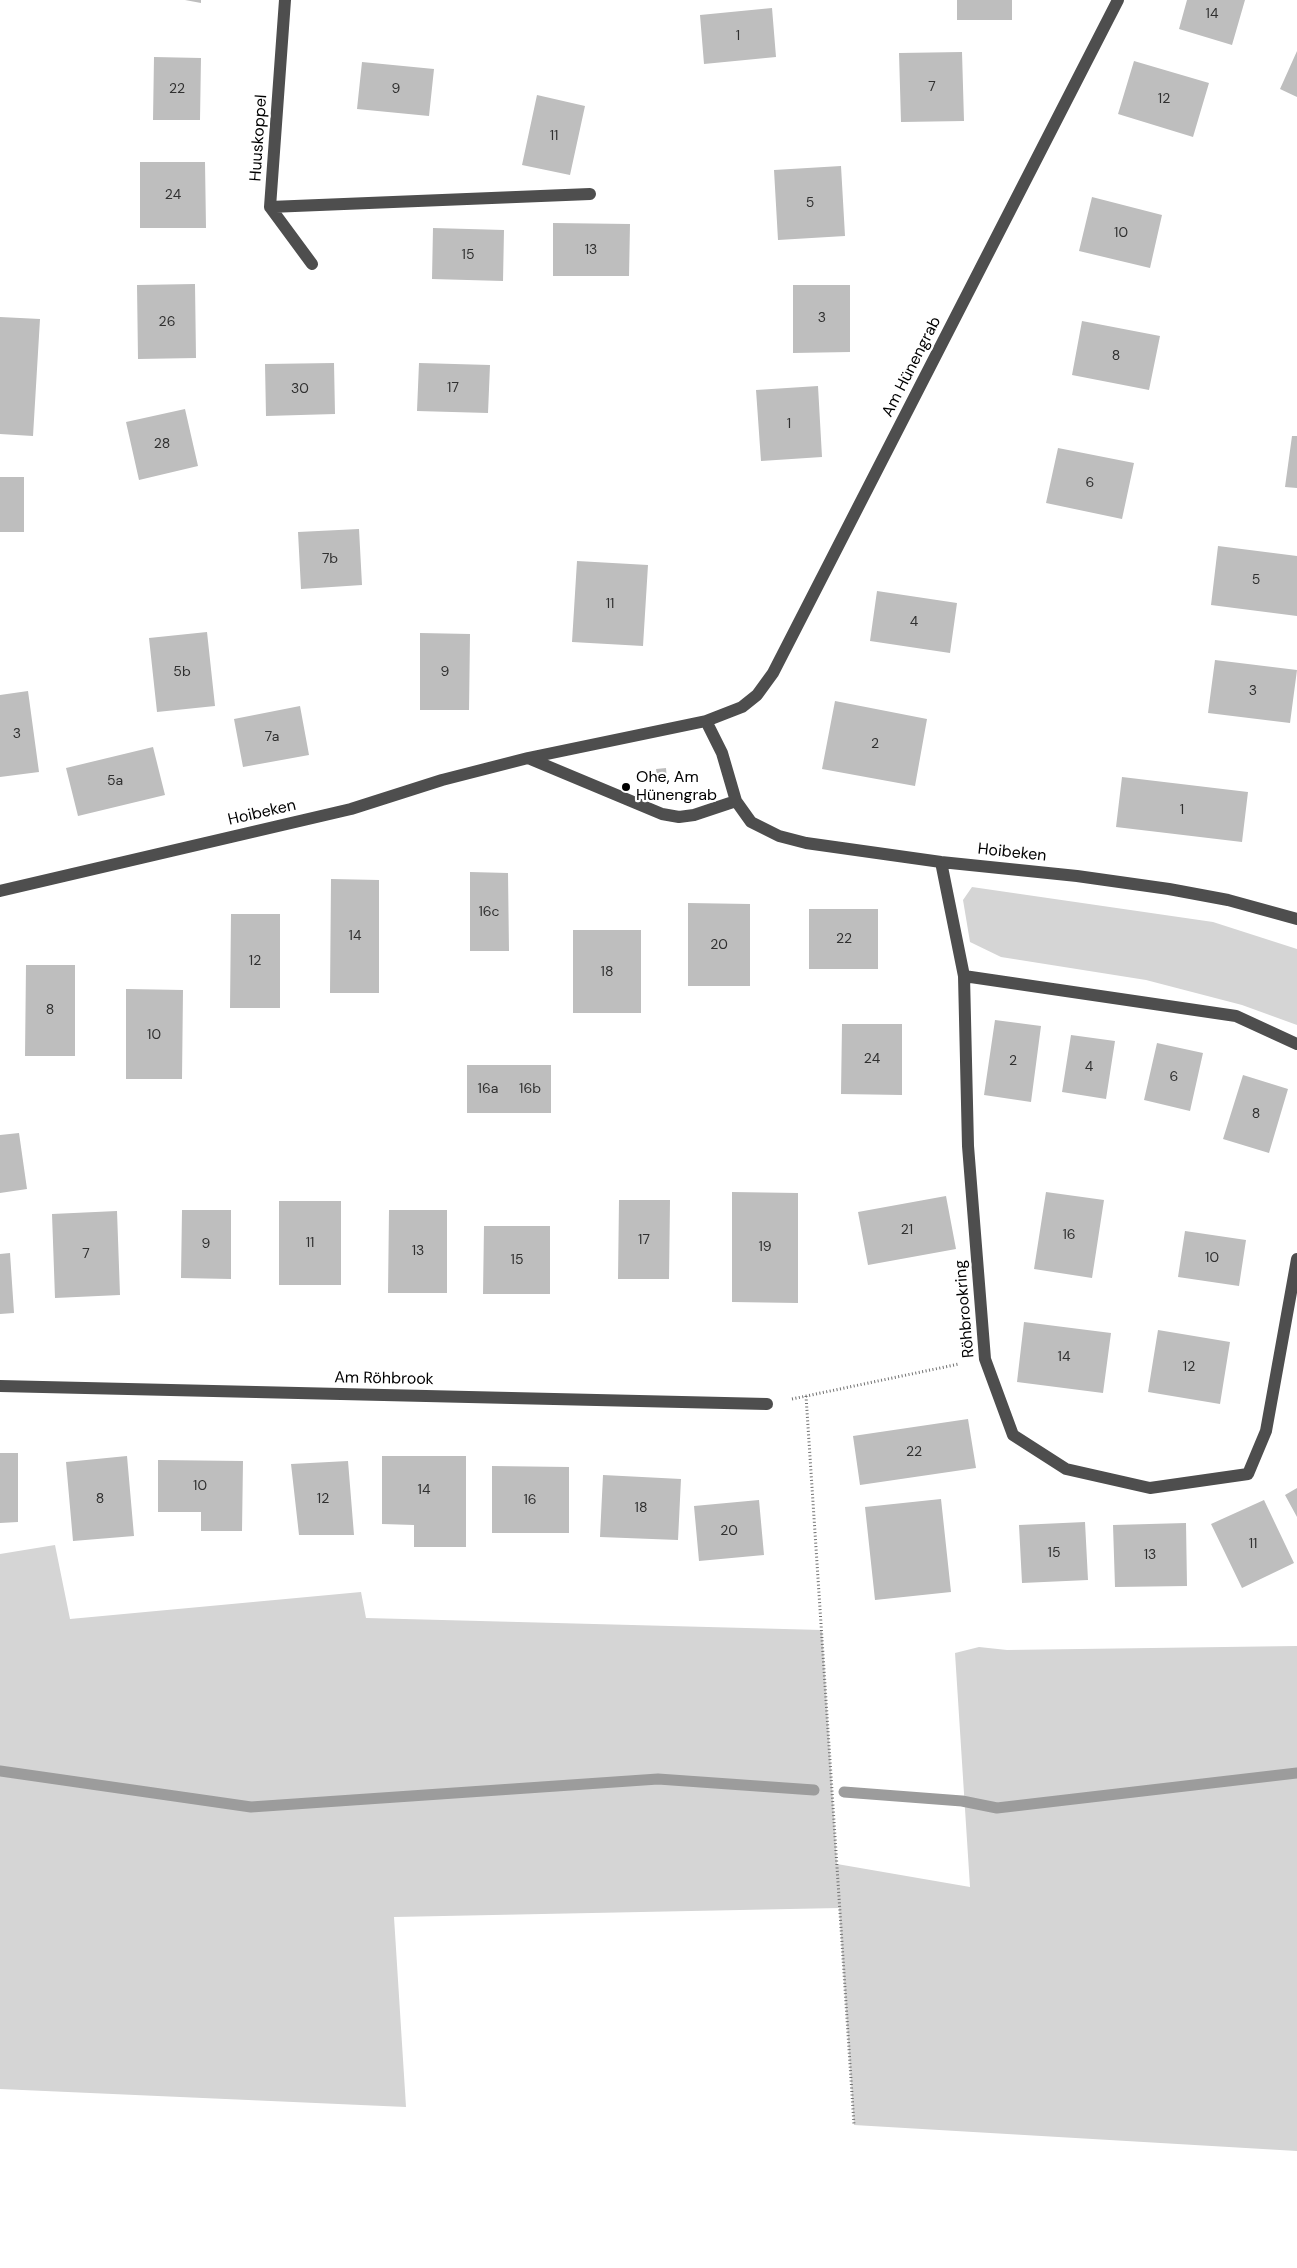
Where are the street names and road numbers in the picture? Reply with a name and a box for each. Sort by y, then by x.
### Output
street label: Huuskoppel [246,94,272,182]
street label: Am Hünengrab [878,314,946,420]
street label: Hoibeken [226,796,298,830]
street label: Hoibeken [977,840,1047,866]
street label: Röhbrookring [951,1259,979,1359]
street label: Am Röhbrook [334,1369,434,1389]

